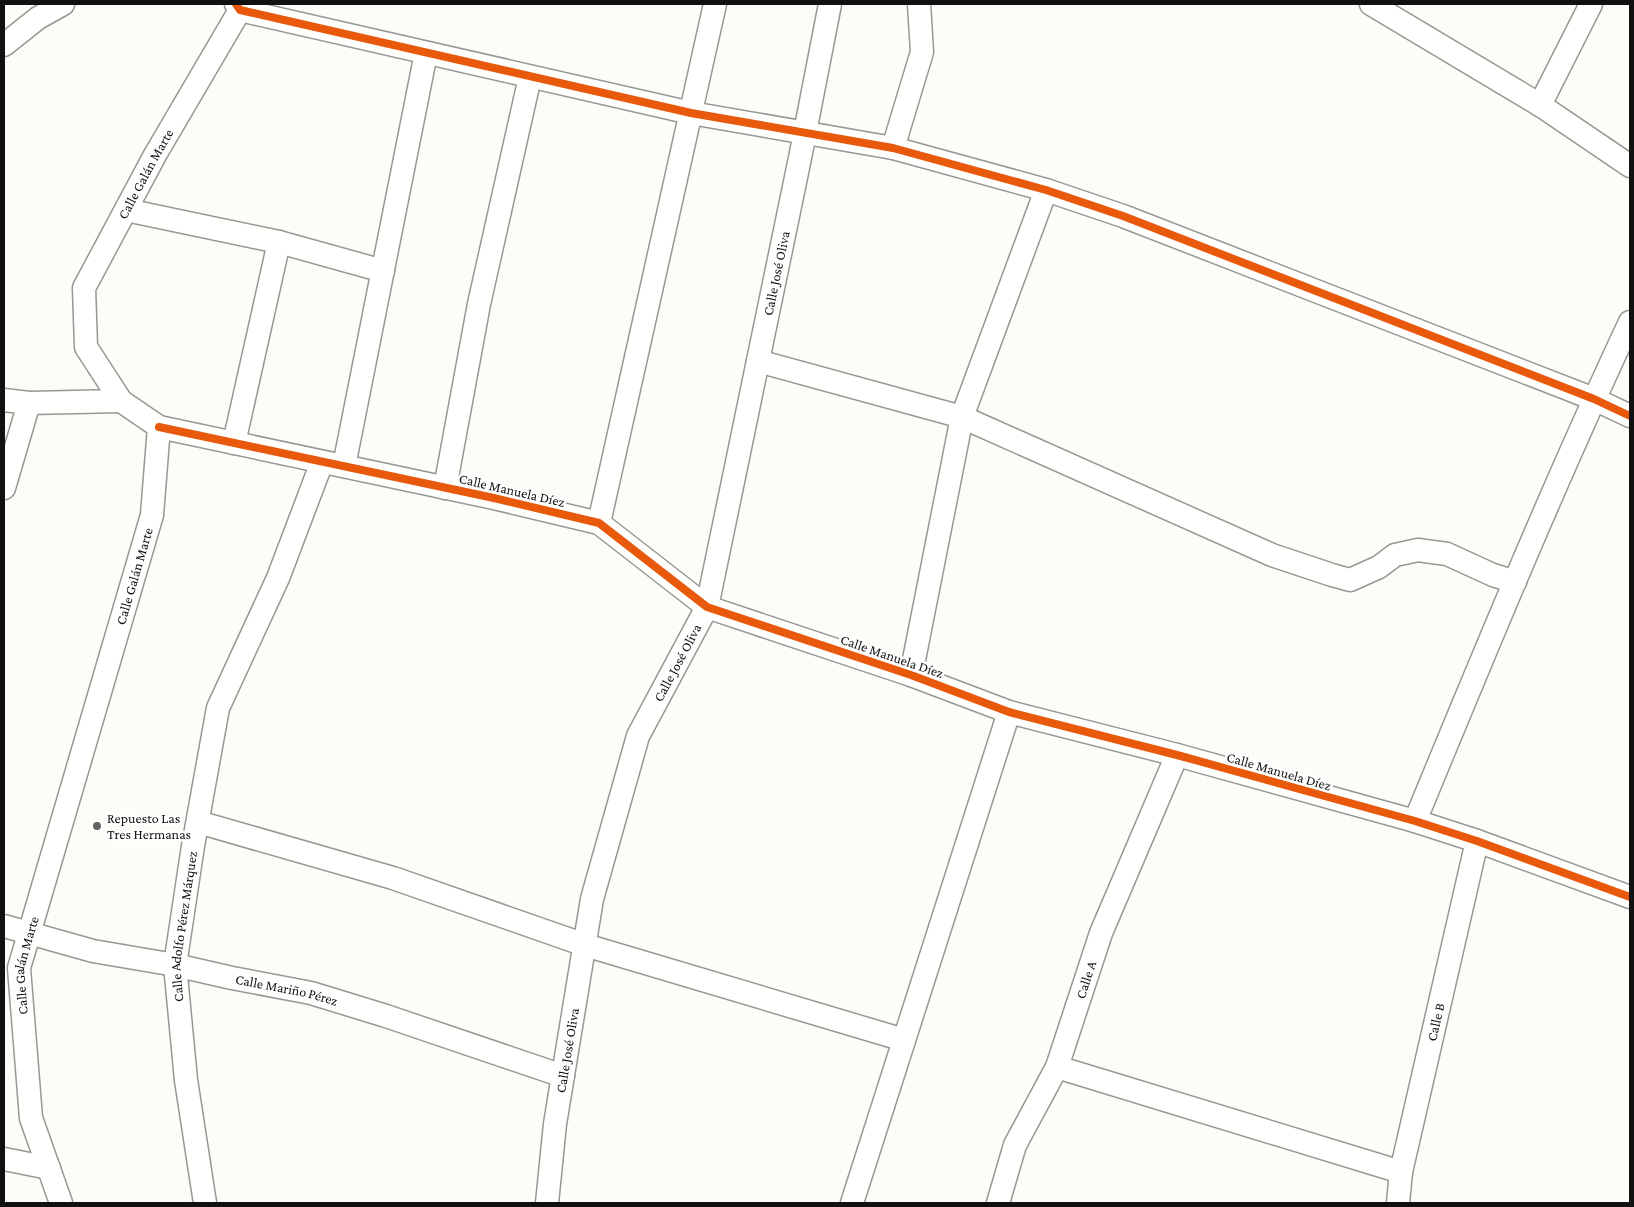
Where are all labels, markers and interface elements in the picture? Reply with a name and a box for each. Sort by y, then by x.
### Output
street label: Calle Galán Marte [114,126,177,222]
street label: Calle José Oliva [760,229,793,317]
street label: Calle Manuela Díez [458,470,566,510]
street label: Calle Galán Marte [112,526,156,627]
street label: Calle José Oliva [650,621,705,704]
street label: Calle Manuela Díez [838,631,946,681]
street label: Calle Manuela Díez [1225,748,1333,794]
place label: Repuesto Las Tres Hermanas [107,810,191,842]
marker: Repuesto Las Tres Hermanas [91,820,103,832]
street label: Calle Adolfo Pérez Márquez [167,850,200,1003]
street label: Calle Galán Marte [11,914,42,1015]
street label: Calle A [1072,959,1099,1001]
street label: Calle Mariño Pérez [234,971,340,1009]
street label: Calle B [1423,1001,1448,1043]
street label: Calle José Oliva [552,1006,582,1094]

